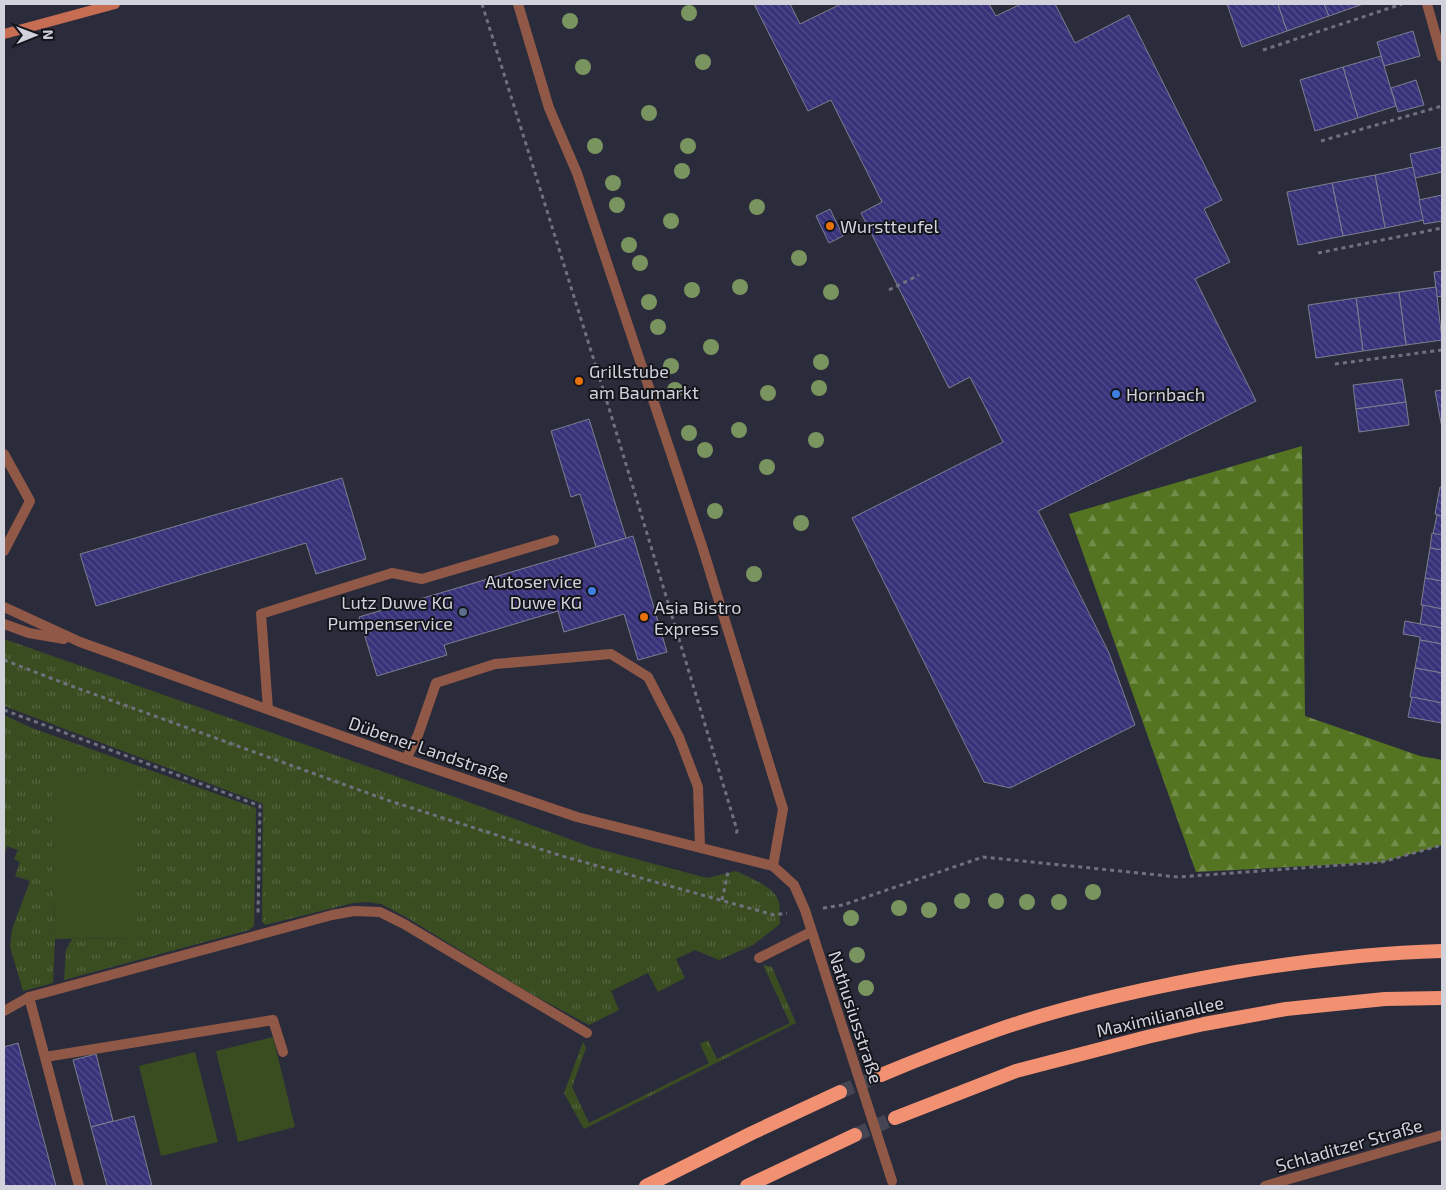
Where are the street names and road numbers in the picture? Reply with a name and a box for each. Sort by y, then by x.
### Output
street label: Dübener Landstraße [346,711,512,787]
street label: Nathusiusstraße [824,948,888,1086]
street label: Maximilianallee [1094,991,1226,1041]
street label: Schladitzer Straße [1273,1114,1425,1176]

